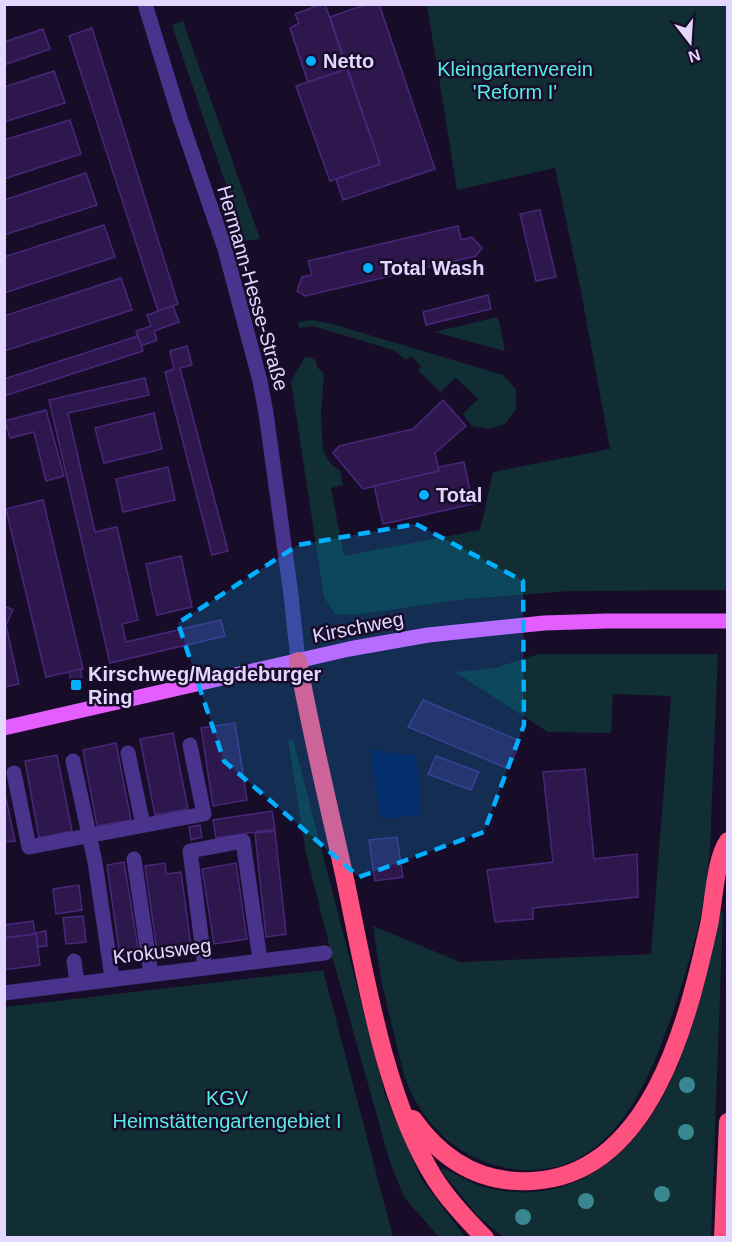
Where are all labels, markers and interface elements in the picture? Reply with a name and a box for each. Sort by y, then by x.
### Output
north arrow [660,12,720,72]
text: N [686,46,702,66]
place label: Netto [323,50,374,72]
marker: Netto [304,54,318,68]
park label: Kleingartenverein 'Reform I' [437,58,593,103]
street label: Hermann-Hesse-Straße [213,183,293,393]
place label: Total Wash [380,257,484,279]
marker: Total Wash [361,261,375,275]
place label: Total [436,484,482,506]
marker: Total [417,488,431,502]
street label: Kirschweg [311,607,405,647]
place label: Kirschweg/Magdeburger Ring [88,663,322,708]
marker: Kirschweg/Magdeburger Ring [69,678,83,692]
street label: Krokusweg [112,934,212,968]
park label: KGV Heimstättengartengebiet I [112,1087,342,1132]

